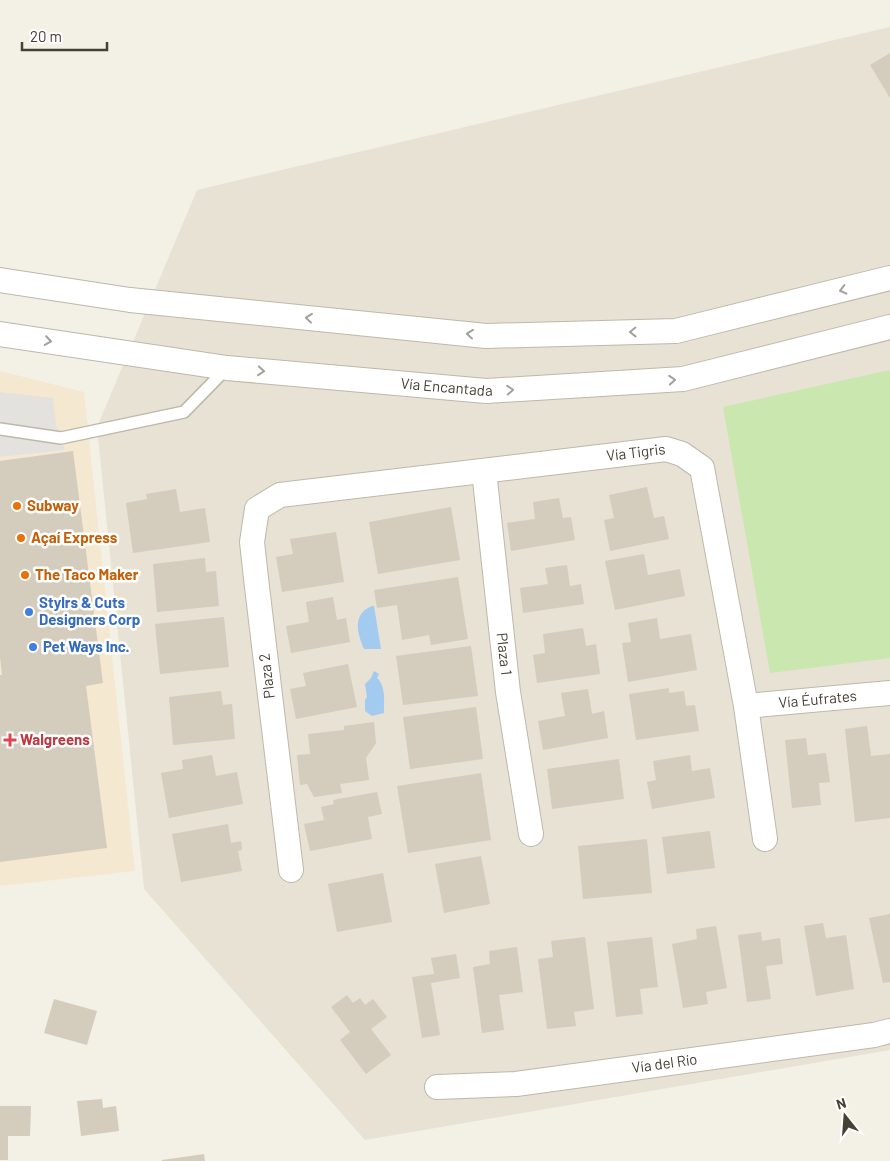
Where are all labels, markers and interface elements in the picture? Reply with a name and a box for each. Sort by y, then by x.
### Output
scale bar [22,20,108,52]
text: 20 m [30,27,62,45]
one-way arrow [838,284,847,295]
one-way arrow [304,313,312,324]
one-way arrow [628,327,636,337]
one-way arrow [466,329,474,340]
one-way arrow [44,336,53,346]
one-way arrow [257,365,265,376]
street label: Vía Encantada [400,373,493,399]
one-way arrow [669,374,677,385]
one-way arrow [506,384,514,395]
street label: Vía Tigris [605,439,666,464]
place label: Subway [27,496,79,514]
marker: Subway [11,500,23,512]
place label: Açaí Express [31,528,118,546]
marker: Açaí Express [15,532,27,544]
place label: The Taco Maker [35,565,139,583]
marker: The Taco Maker [19,569,31,581]
place label: Stylrs & Cuts Designers Corp [39,593,140,628]
marker: Stylrs & Cuts Designers Corp [23,606,35,618]
street label: Plaza 1 [494,632,516,676]
place label: Pet Ways Inc. [43,637,130,655]
marker: Pet Ways Inc. [27,641,39,653]
street label: Plaza 2 [254,652,278,700]
street label: Vía Éufrates [778,686,858,711]
place label: Walgreens [20,730,90,748]
marker: Walgreens [4,734,16,746]
street label: Vía del Río [631,1049,698,1076]
north arrow [820,1091,870,1141]
text: N [834,1094,848,1113]

